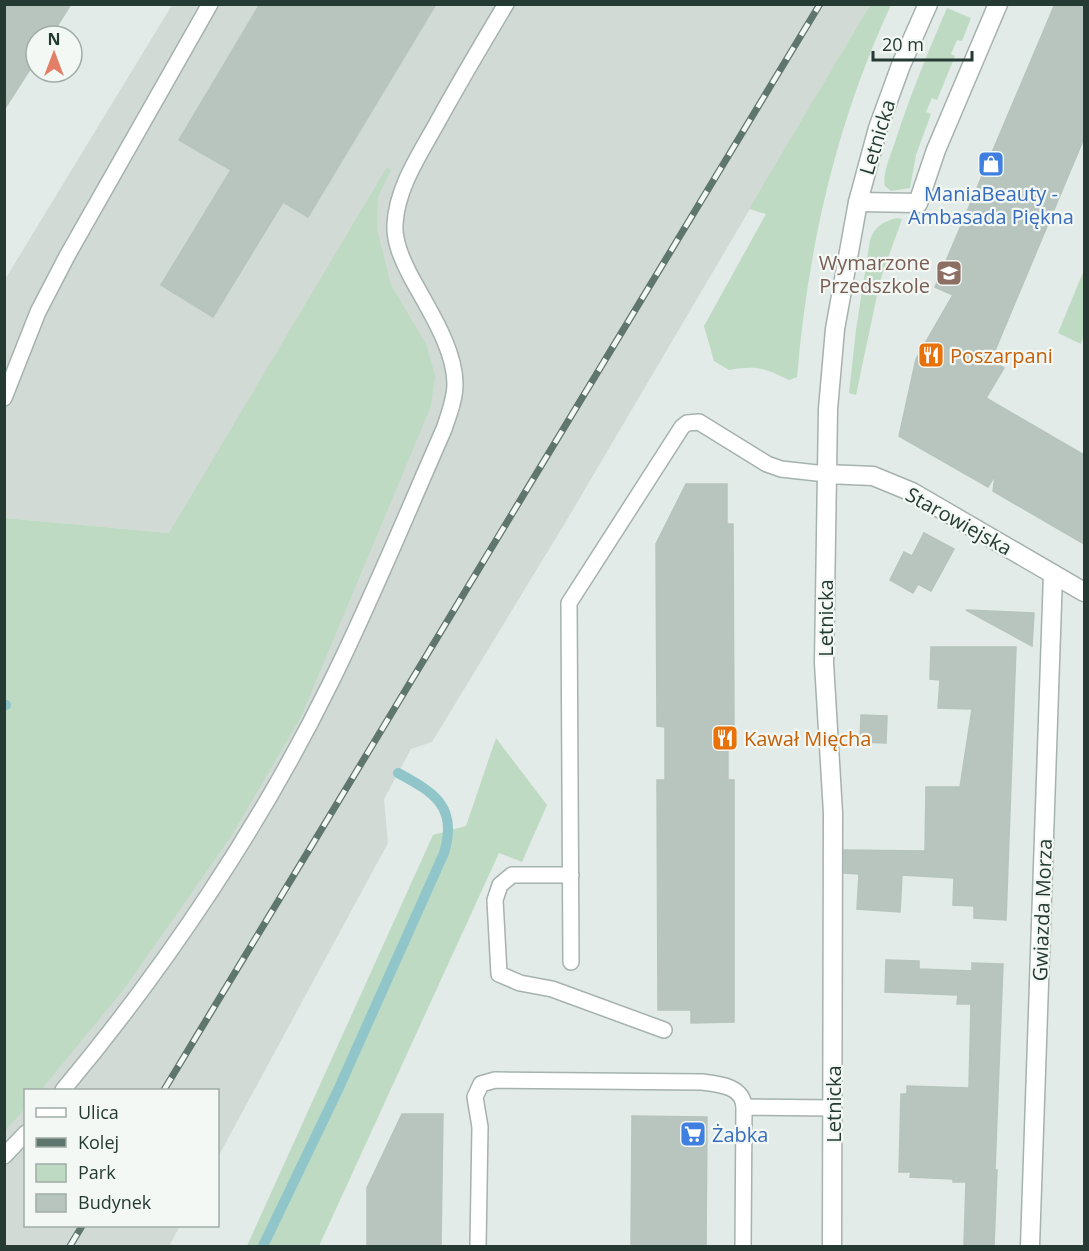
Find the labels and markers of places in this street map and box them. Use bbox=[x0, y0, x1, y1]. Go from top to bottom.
shop icon: ManiaBeauty - Ambasada Piękna bbox=[976, 149, 1006, 179]
place label: ManiaBeauty - Ambasada Piękna bbox=[908, 180, 1074, 230]
place label: Wymarzone Przedszkole bbox=[819, 249, 930, 299]
school or university icon: Wymarzone Przedszkole bbox=[934, 258, 964, 288]
restaurant icon: Poszarpani bbox=[916, 340, 946, 370]
place label: Poszarpani bbox=[950, 342, 1053, 369]
restaurant icon: Kawał Mięcha bbox=[710, 723, 740, 753]
place label: Kawał Mięcha bbox=[744, 725, 871, 752]
supermarket icon: Żabka bbox=[678, 1119, 708, 1149]
place label: Żabka bbox=[712, 1121, 768, 1148]

